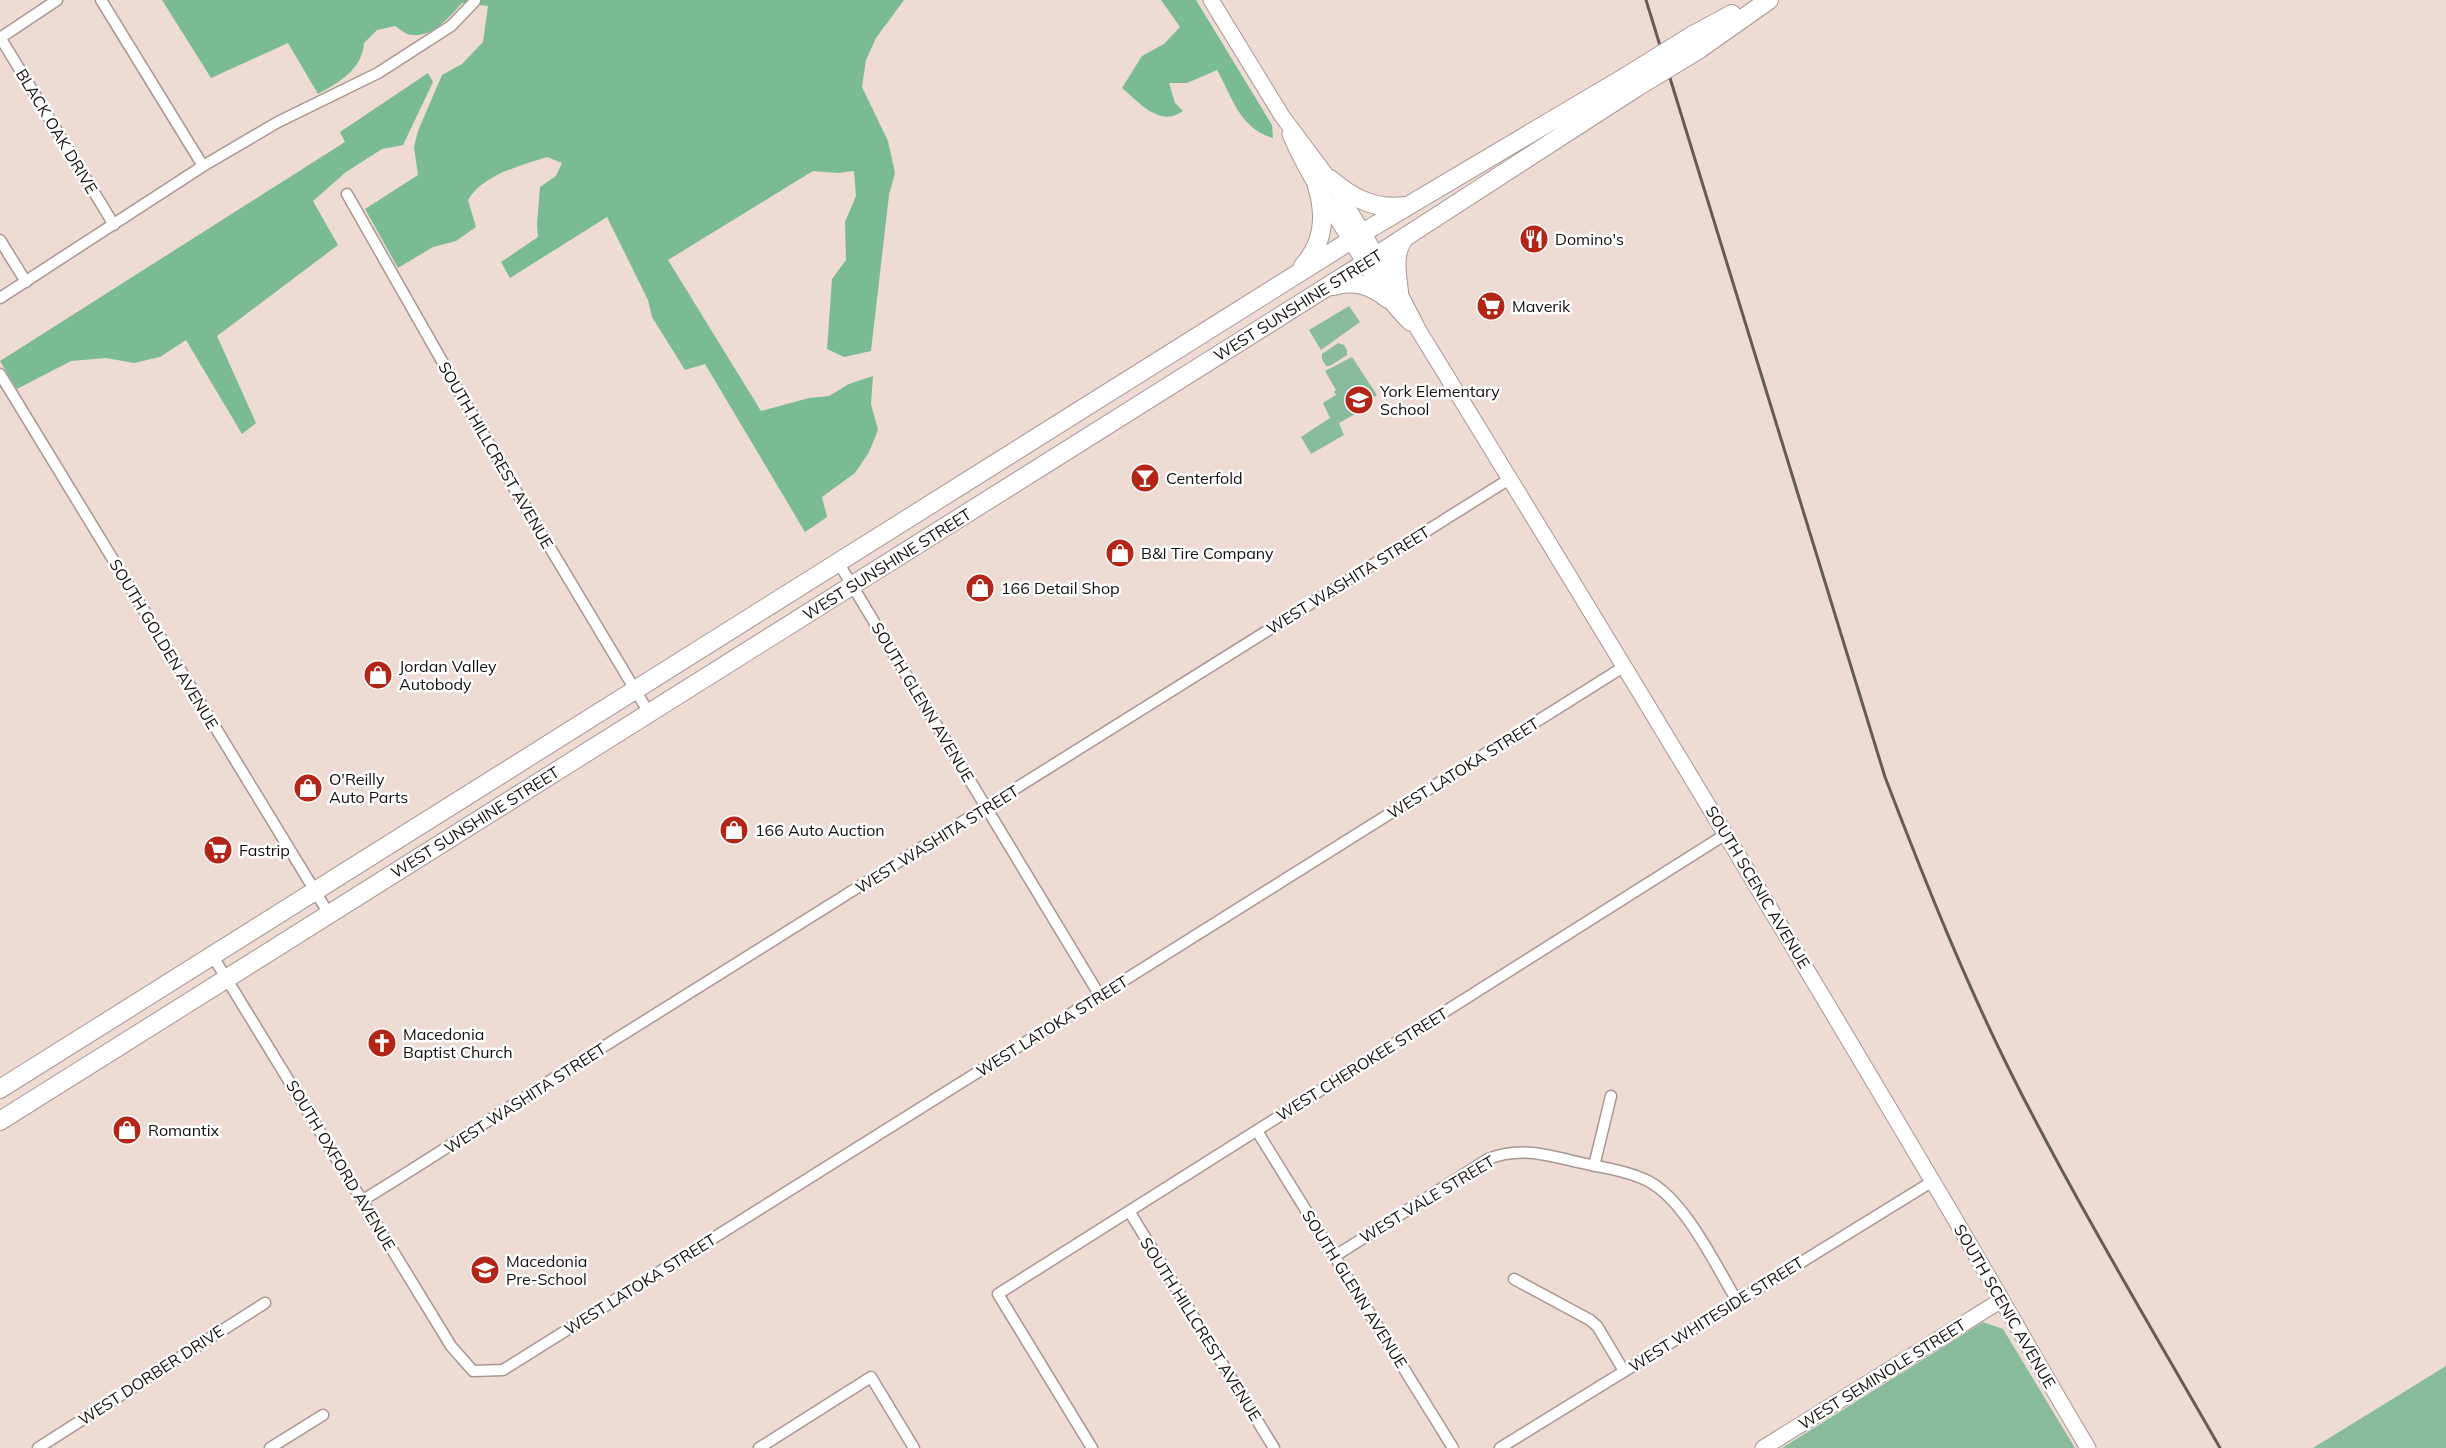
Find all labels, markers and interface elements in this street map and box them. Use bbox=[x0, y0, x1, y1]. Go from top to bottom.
street label: BLACK OAK DRIVE bbox=[12, 65, 102, 197]
restaurant icon: Domino's bbox=[1518, 223, 1550, 255]
place label: Domino's bbox=[1555, 229, 1624, 249]
street label: WEST SUNSHINE STREET bbox=[1210, 245, 1386, 365]
supermarket icon: Maverik bbox=[1475, 290, 1507, 322]
place label: Maverik bbox=[1512, 296, 1571, 316]
street label: SOUTH HILLCREST AVENUE bbox=[434, 358, 558, 552]
place label: York Elementary School bbox=[1379, 381, 1500, 419]
school or university icon: York Elementary School bbox=[1343, 384, 1375, 416]
bar icon: Centerfold bbox=[1129, 462, 1161, 494]
place label: Centerfold bbox=[1166, 468, 1243, 488]
street label: WEST SUNSHINE STREET bbox=[799, 504, 975, 624]
street label: WEST WASHITA STREET bbox=[1263, 521, 1434, 638]
shop icon: B&I Tire Company bbox=[1104, 537, 1136, 569]
place label: B&I Tire Company bbox=[1141, 543, 1274, 563]
street label: SOUTH GOLDEN AVENUE bbox=[105, 555, 223, 733]
shop icon: 166 Detail Shop bbox=[964, 572, 996, 604]
place label: 166 Detail Shop bbox=[1001, 578, 1120, 598]
street label: SOUTH GLENN AVENUE bbox=[867, 619, 979, 785]
place label: Jordan Valley Autobody bbox=[399, 656, 497, 694]
shop icon: Jordan Valley Autobody bbox=[362, 659, 394, 691]
street label: WEST LATOKA STREET bbox=[1383, 713, 1543, 823]
street label: WEST SUNSHINE STREET bbox=[387, 762, 563, 882]
place label: O'Reilly Auto Parts bbox=[329, 769, 408, 807]
shop icon: O'Reilly Auto Parts bbox=[292, 772, 324, 804]
street label: WEST WASHITA STREET bbox=[852, 780, 1023, 897]
street label: SOUTH SCENIC AVENUE bbox=[1701, 802, 1815, 972]
shop icon: 166 Auto Auction bbox=[718, 814, 750, 846]
place label: 166 Auto Auction bbox=[755, 820, 885, 840]
supermarket icon: Fastrip bbox=[202, 834, 234, 866]
place label: Fastrip bbox=[239, 840, 290, 860]
street label: WEST LATOKA STREET bbox=[972, 971, 1132, 1081]
street label: WEST CHEROKEE STREET bbox=[1273, 1003, 1452, 1125]
place label: Macedonia Baptist Church bbox=[403, 1024, 513, 1062]
church icon: Macedonia Baptist Church bbox=[366, 1027, 398, 1059]
street label: WEST WASHITA STREET bbox=[440, 1038, 610, 1158]
street label: SOUTH OXFORD AVENUE bbox=[282, 1076, 400, 1254]
shop icon: Romantix bbox=[111, 1114, 143, 1146]
place label: Romantix bbox=[148, 1120, 219, 1140]
street label: WEST VALE STREET bbox=[1356, 1151, 1498, 1247]
street label: SOUTH GLENN AVENUE bbox=[1298, 1206, 1412, 1372]
street label: SOUTH SCENIC AVENUE bbox=[1950, 1220, 2060, 1392]
street label: WEST LATOKA STREET bbox=[560, 1229, 720, 1339]
street label: SOUTH HILLCREST AVENUE bbox=[1136, 1234, 1266, 1424]
place label: Macedonia Pre-School bbox=[506, 1251, 587, 1289]
street label: WEST WHITESIDE STREET bbox=[1625, 1252, 1807, 1376]
school or university icon: Macedonia Pre-School bbox=[469, 1254, 501, 1286]
street label: WEST SEMINOLE STREET bbox=[1795, 1314, 1970, 1434]
street label: WEST DORBER DRIVE bbox=[75, 1321, 227, 1429]

